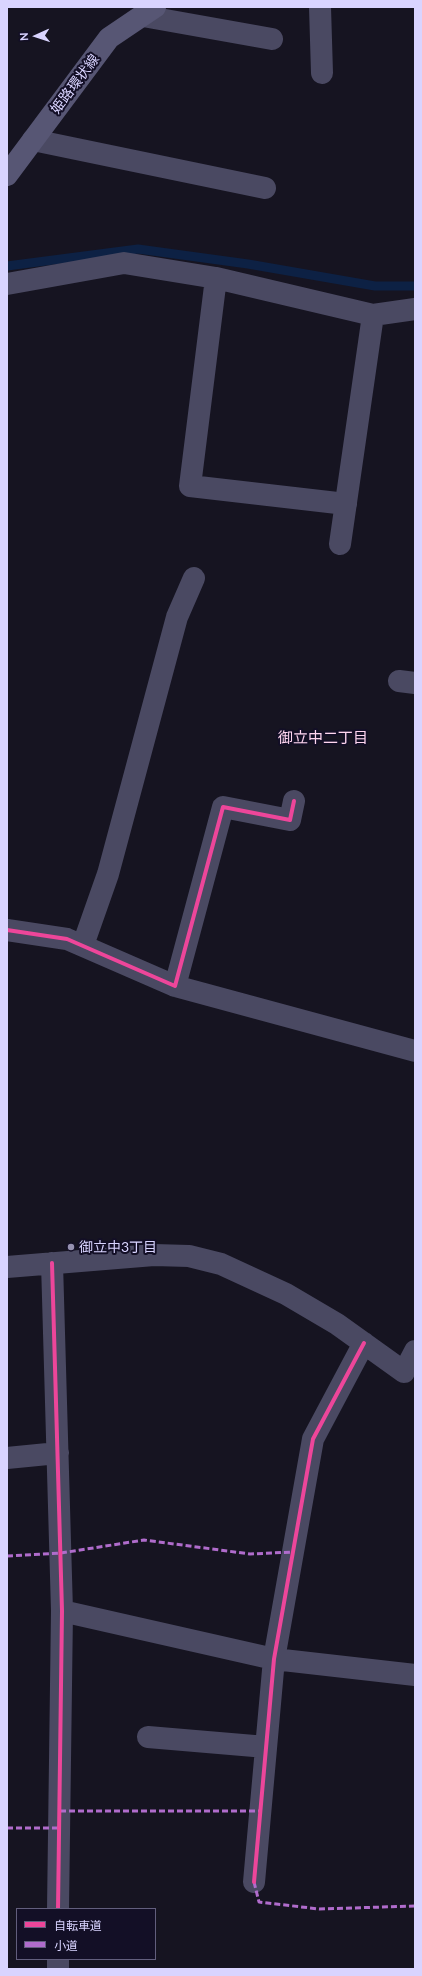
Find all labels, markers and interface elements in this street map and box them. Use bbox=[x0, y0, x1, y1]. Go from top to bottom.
north arrow bbox=[16, 16, 56, 56]
text: N bbox=[17, 32, 30, 41]
street label: 姫路環状線 bbox=[47, 51, 103, 117]
district label: 御立中二丁目 bbox=[278, 729, 368, 747]
place label: 御立中3丁目 bbox=[79, 1239, 157, 1255]
marker: 御立中3丁目 bbox=[66, 1242, 76, 1252]
legend bbox=[16, 1908, 156, 1960]
text: 自転車道 bbox=[54, 1918, 102, 1933]
text: 小道 bbox=[54, 1938, 78, 1953]

